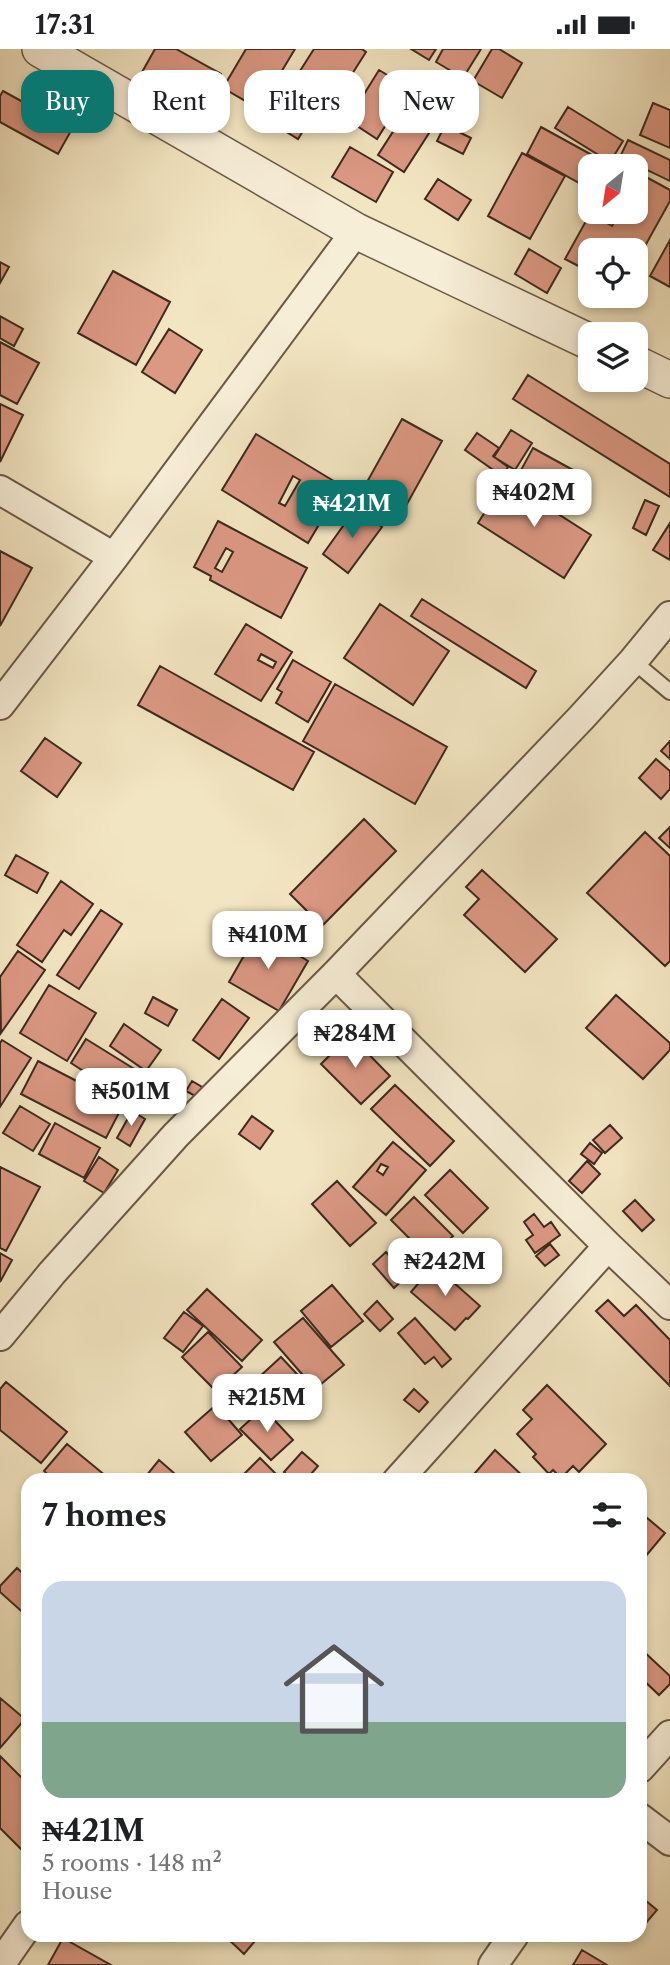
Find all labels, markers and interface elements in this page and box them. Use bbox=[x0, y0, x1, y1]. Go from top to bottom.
text: 17:31 bbox=[35, 9, 94, 41]
chip: Buy bbox=[21, 70, 114, 133]
chip: Rent bbox=[128, 70, 230, 133]
chip: Filters bbox=[244, 70, 365, 133]
chip: New bbox=[379, 70, 479, 133]
north arrow bbox=[578, 154, 648, 224]
map controls bbox=[578, 154, 648, 392]
button: locate bbox=[578, 238, 648, 308]
button: layers bbox=[578, 322, 648, 392]
pin: ₦402M bbox=[485, 469, 583, 529]
text: ₦402M bbox=[493, 478, 575, 506]
pin: ₦421M bbox=[303, 481, 401, 540]
text: ₦421M bbox=[313, 489, 391, 517]
pin: ₦410M bbox=[219, 911, 317, 971]
text: ₦410M bbox=[228, 920, 308, 948]
pin: ₦284M bbox=[306, 1011, 404, 1070]
text: ₦284M bbox=[314, 1019, 396, 1047]
pin: ₦501M bbox=[82, 1069, 180, 1128]
text: ₦501M bbox=[92, 1077, 170, 1105]
pin: ₦242M bbox=[396, 1239, 494, 1298]
text: ₦242M bbox=[404, 1247, 486, 1275]
pin: ₦215M bbox=[218, 1375, 316, 1434]
text: ₦215M bbox=[228, 1383, 306, 1411]
icon: filters bbox=[588, 1496, 626, 1534]
text: 7 homes bbox=[42, 1497, 167, 1534]
icon: home bbox=[271, 1626, 397, 1752]
text: ₦421M bbox=[42, 1812, 145, 1849]
text: 5 rooms · 148 m² bbox=[42, 1849, 222, 1877]
text: House bbox=[42, 1877, 112, 1905]

